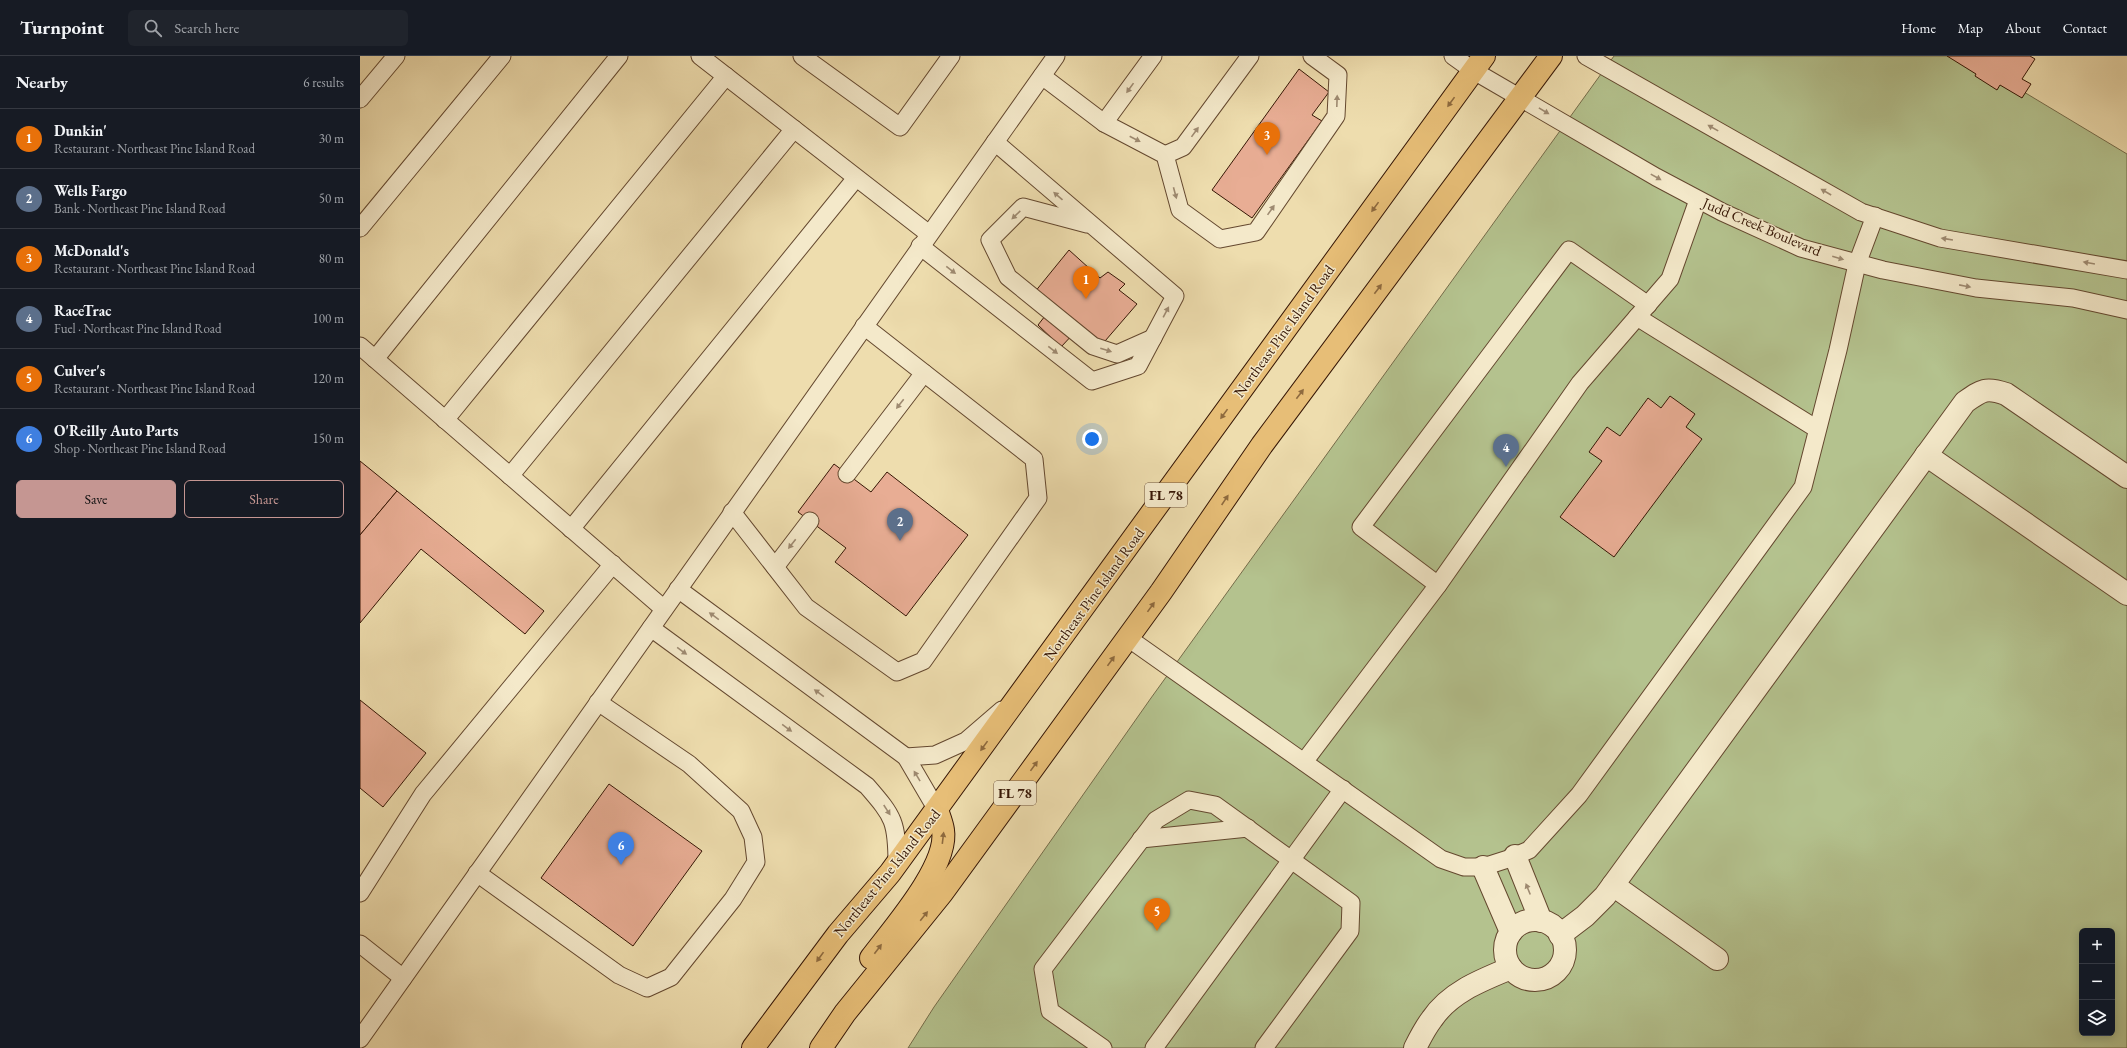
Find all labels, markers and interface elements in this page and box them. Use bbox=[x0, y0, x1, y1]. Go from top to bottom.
search box bbox=[128, 10, 408, 46]
text: Turnpoint bbox=[20, 15, 104, 40]
icon: search bbox=[142, 17, 164, 39]
text: Search here bbox=[174, 18, 239, 37]
text: Home bbox=[1901, 19, 1936, 37]
text: Map bbox=[1958, 19, 1983, 37]
text: About bbox=[2005, 19, 2041, 37]
text: Contact bbox=[2063, 19, 2107, 37]
text: Nearby bbox=[16, 71, 68, 93]
text: 6 results bbox=[303, 74, 344, 91]
one-way arrow bbox=[1126, 82, 1134, 93]
one-way arrow bbox=[1334, 94, 1340, 107]
one-way arrow bbox=[1447, 97, 1455, 107]
one-way arrow bbox=[1539, 107, 1549, 115]
text: Dunkin' bbox=[54, 121, 107, 140]
pin: 3 bbox=[1254, 122, 1280, 155]
one-way arrow bbox=[1707, 124, 1719, 131]
one-way arrow bbox=[1191, 126, 1199, 137]
text: 1 bbox=[26, 130, 32, 147]
text: 30 m bbox=[319, 130, 344, 147]
one-way arrow bbox=[1129, 136, 1141, 142]
text: Restaurant · Northeast Pine Island Road bbox=[54, 140, 255, 157]
one-way arrow bbox=[1650, 174, 1662, 181]
text: Wells Fargo bbox=[54, 181, 127, 200]
one-way arrow bbox=[1172, 187, 1178, 199]
one-way arrow bbox=[1820, 188, 1832, 195]
text: 2 bbox=[26, 190, 32, 207]
text: 50 m bbox=[319, 190, 344, 207]
one-way arrow bbox=[1053, 192, 1063, 201]
street label: Judd Creek Boulevard bbox=[1698, 192, 1825, 260]
text: Bank · Northeast Pine Island Road bbox=[54, 200, 226, 217]
one-way arrow bbox=[1371, 202, 1379, 212]
one-way arrow bbox=[1267, 205, 1275, 215]
one-way arrow bbox=[1011, 210, 1021, 220]
one-way arrow bbox=[1940, 236, 1953, 242]
text: McDonald's bbox=[54, 241, 129, 260]
text: 3 bbox=[26, 250, 32, 267]
text: 80 m bbox=[319, 250, 344, 267]
one-way arrow bbox=[1833, 255, 1845, 261]
one-way arrow bbox=[2083, 259, 2095, 265]
text: Restaurant · Northeast Pine Island Road bbox=[54, 260, 255, 277]
street label: Northeast Pine Island Road bbox=[1229, 260, 1338, 401]
one-way arrow bbox=[945, 266, 956, 274]
pin: 1 bbox=[1073, 266, 1099, 299]
one-way arrow bbox=[1959, 283, 1971, 289]
one-way arrow bbox=[1373, 284, 1382, 295]
text: RaceTrac bbox=[54, 301, 112, 320]
one-way arrow bbox=[1163, 306, 1169, 318]
text: 4 bbox=[26, 310, 32, 327]
text: 100 m bbox=[313, 310, 344, 327]
text: Fuel · Northeast Pine Island Road bbox=[54, 320, 222, 337]
one-way arrow bbox=[1048, 346, 1059, 355]
one-way arrow bbox=[1100, 347, 1112, 353]
text: Culver's bbox=[54, 361, 105, 380]
text: 5 bbox=[26, 370, 32, 387]
text: 120 m bbox=[313, 370, 344, 387]
text: Restaurant · Northeast Pine Island Road bbox=[54, 380, 255, 397]
one-way arrow bbox=[1296, 388, 1304, 399]
one-way arrow bbox=[896, 399, 905, 410]
one-way arrow bbox=[1220, 409, 1228, 419]
text: O'Reilly Auto Parts bbox=[54, 421, 178, 440]
your location bbox=[1082, 429, 1102, 449]
text: 6 bbox=[26, 430, 32, 447]
text: 150 m bbox=[313, 430, 344, 447]
pin: 4 bbox=[1493, 434, 1519, 467]
text: Shop · Northeast Pine Island Road bbox=[54, 440, 226, 457]
button: Save bbox=[16, 480, 176, 518]
button: Share bbox=[184, 480, 344, 518]
road number: FL 78 bbox=[1145, 483, 1187, 507]
one-way arrow bbox=[1221, 494, 1228, 505]
pin: 2 bbox=[887, 508, 913, 541]
street label: Northeast Pine Island Road bbox=[1039, 523, 1148, 664]
one-way arrow bbox=[788, 538, 797, 549]
one-way arrow bbox=[1147, 601, 1155, 612]
one-way arrow bbox=[709, 612, 720, 620]
one-way arrow bbox=[677, 647, 687, 655]
one-way arrow bbox=[1107, 656, 1115, 667]
one-way arrow bbox=[814, 689, 824, 697]
one-way arrow bbox=[782, 724, 793, 732]
one-way arrow bbox=[979, 741, 988, 752]
one-way arrow bbox=[1030, 761, 1038, 771]
one-way arrow bbox=[914, 770, 921, 782]
road number: FL 78 bbox=[994, 781, 1036, 805]
street label: Northeast Pine Island Road bbox=[829, 804, 944, 941]
one-way arrow bbox=[883, 804, 890, 816]
pin: 6 bbox=[608, 832, 634, 865]
one-way arrow bbox=[940, 832, 946, 844]
one-way arrow bbox=[1525, 882, 1531, 894]
pin: 5 bbox=[1144, 898, 1170, 931]
one-way arrow bbox=[919, 910, 928, 921]
map controls bbox=[2079, 928, 2115, 1036]
button: + bbox=[2079, 928, 2115, 964]
one-way arrow bbox=[874, 943, 882, 954]
one-way arrow bbox=[816, 952, 824, 963]
button: − bbox=[2079, 964, 2115, 1000]
button: layers bbox=[2079, 1000, 2115, 1036]

